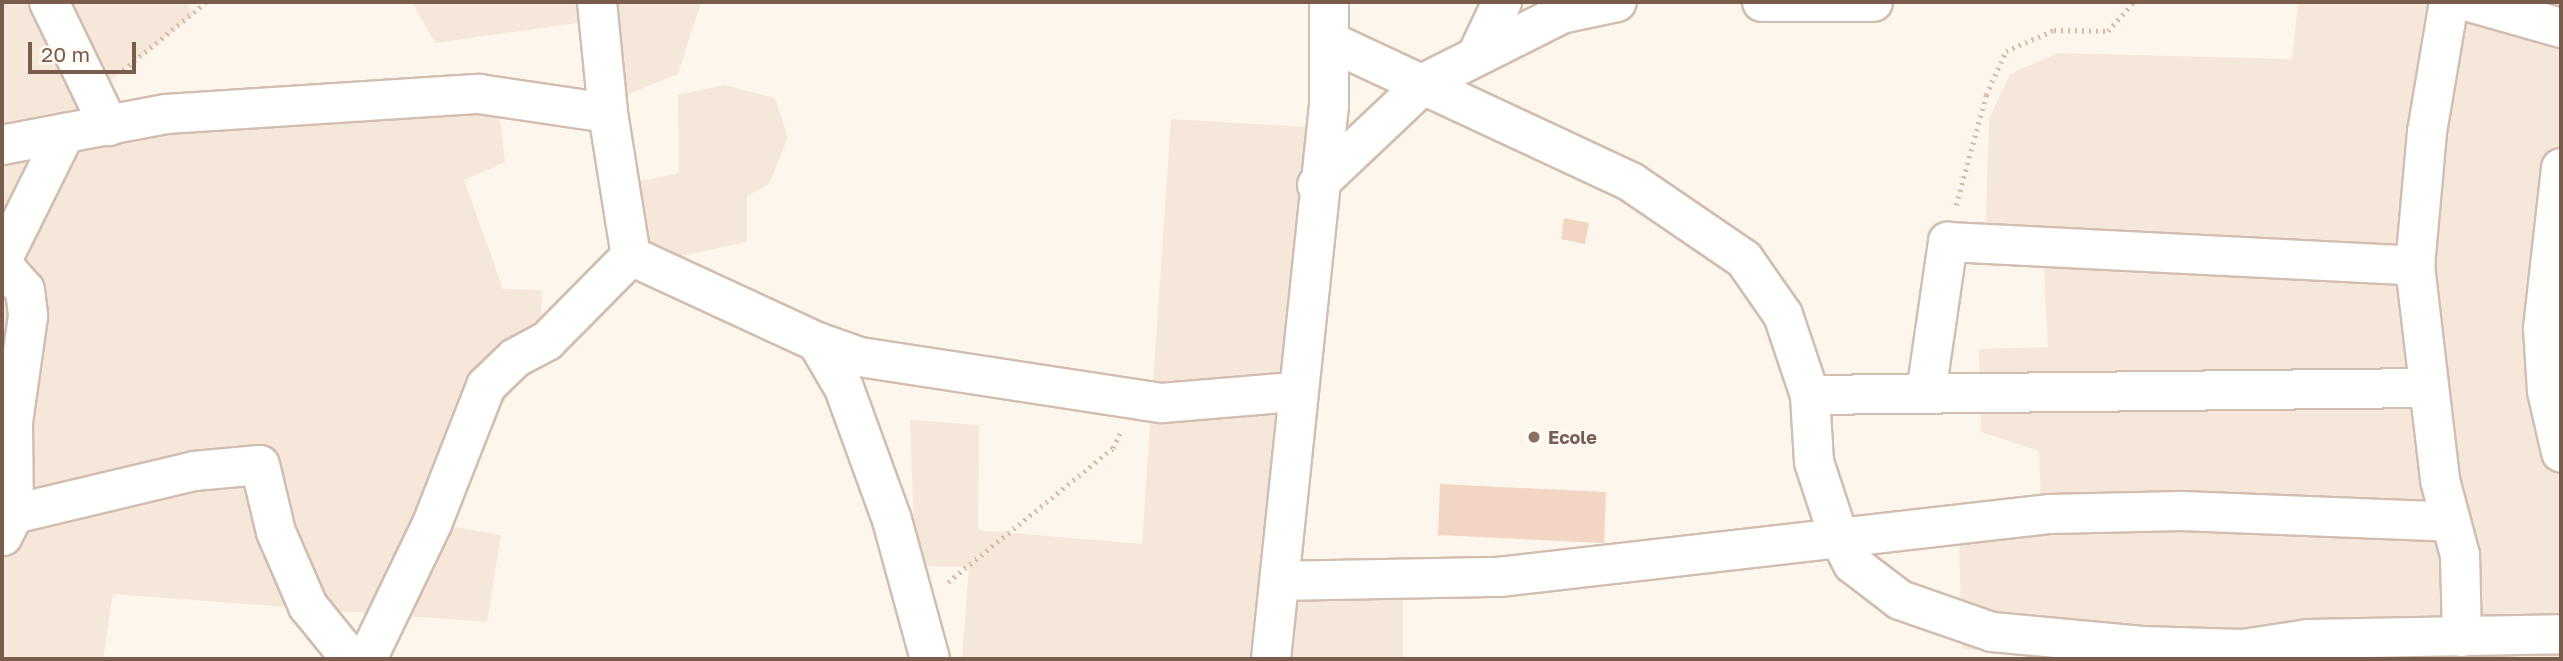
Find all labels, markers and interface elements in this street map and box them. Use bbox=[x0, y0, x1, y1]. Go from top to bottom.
scale bar bbox=[32, 28, 140, 72]
text: 20 m bbox=[41, 41, 90, 67]
place label: Ecole bbox=[1548, 426, 1597, 448]
marker: Ecole bbox=[1526, 429, 1542, 445]

